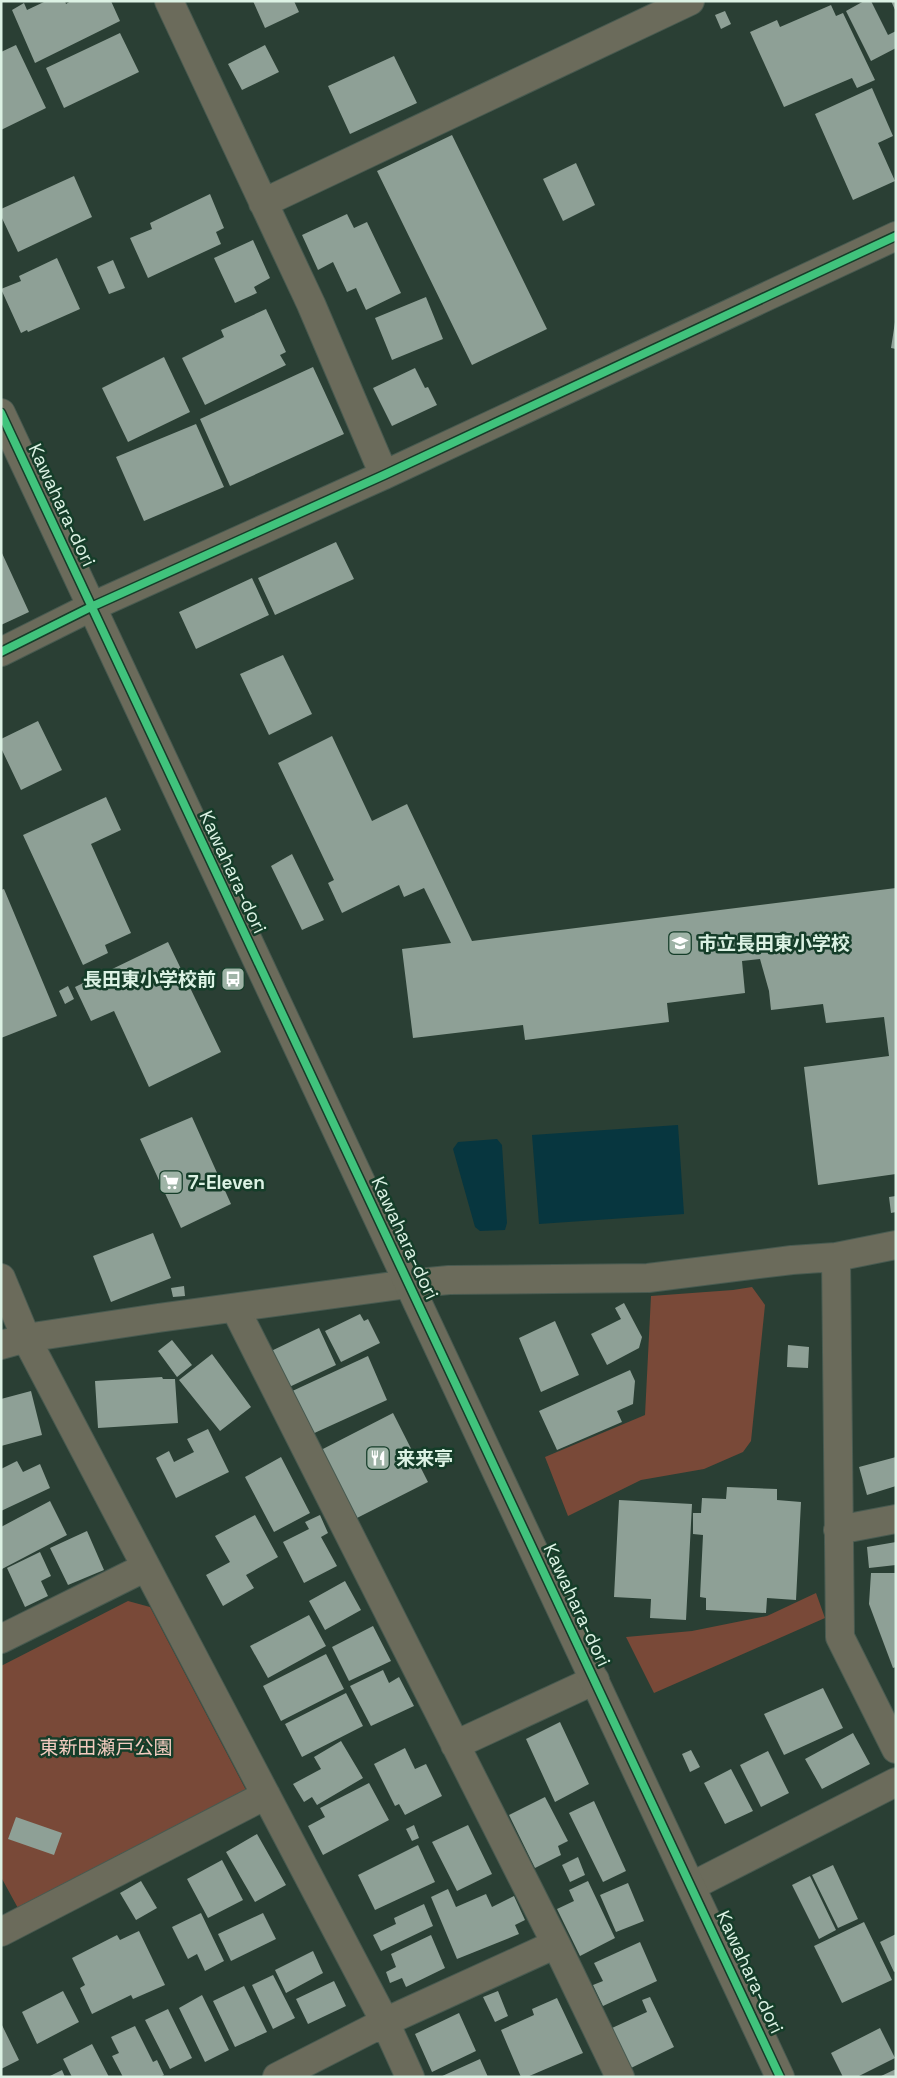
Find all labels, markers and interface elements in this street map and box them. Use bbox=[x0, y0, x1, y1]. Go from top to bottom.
street label: Kawahara-dori bbox=[23, 439, 101, 571]
street label: Kawahara-dori bbox=[194, 806, 272, 938]
school or university icon: 市立長田東小学校 bbox=[667, 930, 693, 956]
place label: 市立長田東小学校 bbox=[698, 931, 850, 956]
bus stop icon: 長田東小学校前 bbox=[220, 966, 246, 992]
place label: 長田東小学校前 bbox=[83, 967, 216, 992]
supermarket icon: 7-Eleven bbox=[158, 1169, 184, 1195]
place label: 7-Eleven bbox=[188, 1170, 265, 1195]
street label: Kawahara-dori bbox=[366, 1172, 444, 1304]
restaurant icon: 来来亭 bbox=[365, 1445, 391, 1471]
place label: 来来亭 bbox=[396, 1446, 453, 1471]
street label: Kawahara-dori bbox=[538, 1539, 616, 1671]
park label: 東新田瀬戸公園 bbox=[39, 1735, 173, 1760]
street label: Kawahara-dori bbox=[711, 1906, 789, 2038]

